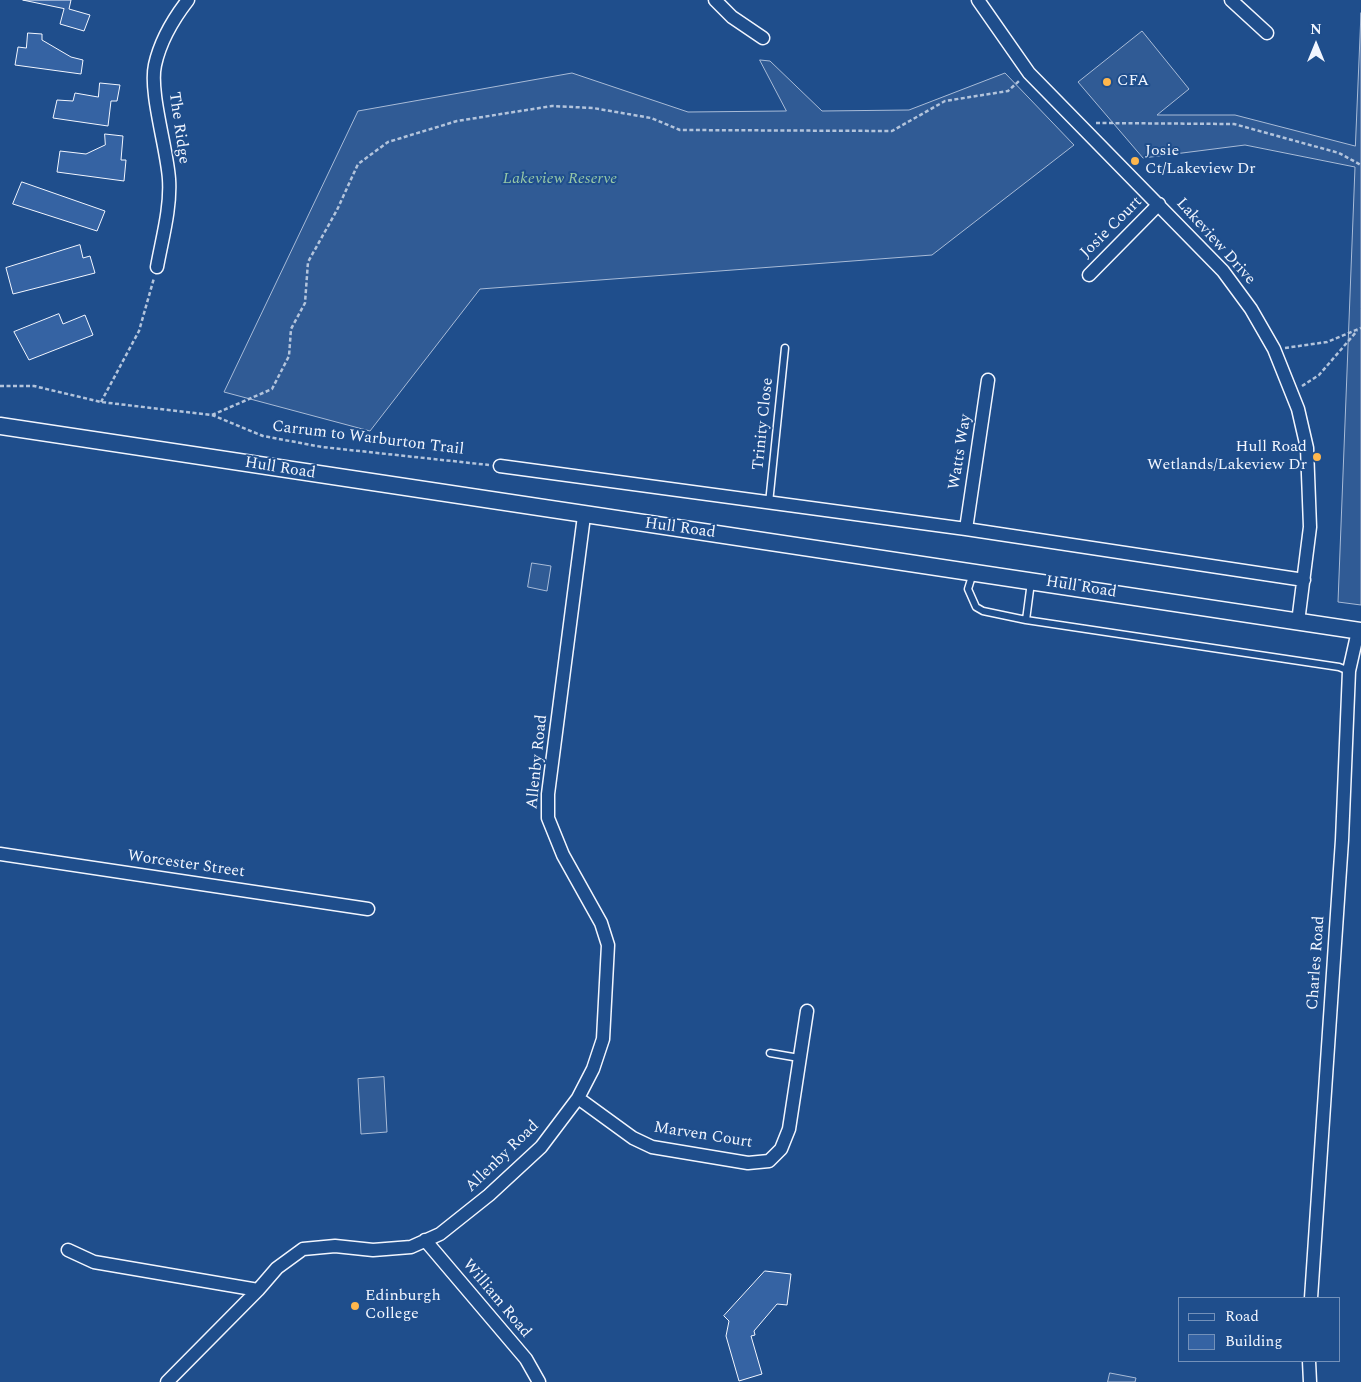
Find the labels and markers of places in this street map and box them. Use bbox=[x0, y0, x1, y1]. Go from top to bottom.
place label: CFA bbox=[1117, 72, 1149, 92]
marker: CFA bbox=[1101, 76, 1113, 88]
place label: Josie Ct/Lakeview Dr bbox=[1145, 142, 1256, 180]
marker: Josie Ct/Lakeview Dr bbox=[1129, 155, 1141, 167]
place label: Hull Road Wetlands/Lakeview Dr bbox=[1147, 438, 1307, 476]
marker: Hull Road Wetlands/Lakeview Dr bbox=[1311, 451, 1323, 463]
place label: Edinburgh College bbox=[365, 1287, 441, 1325]
marker: Edinburgh College bbox=[349, 1300, 361, 1312]

